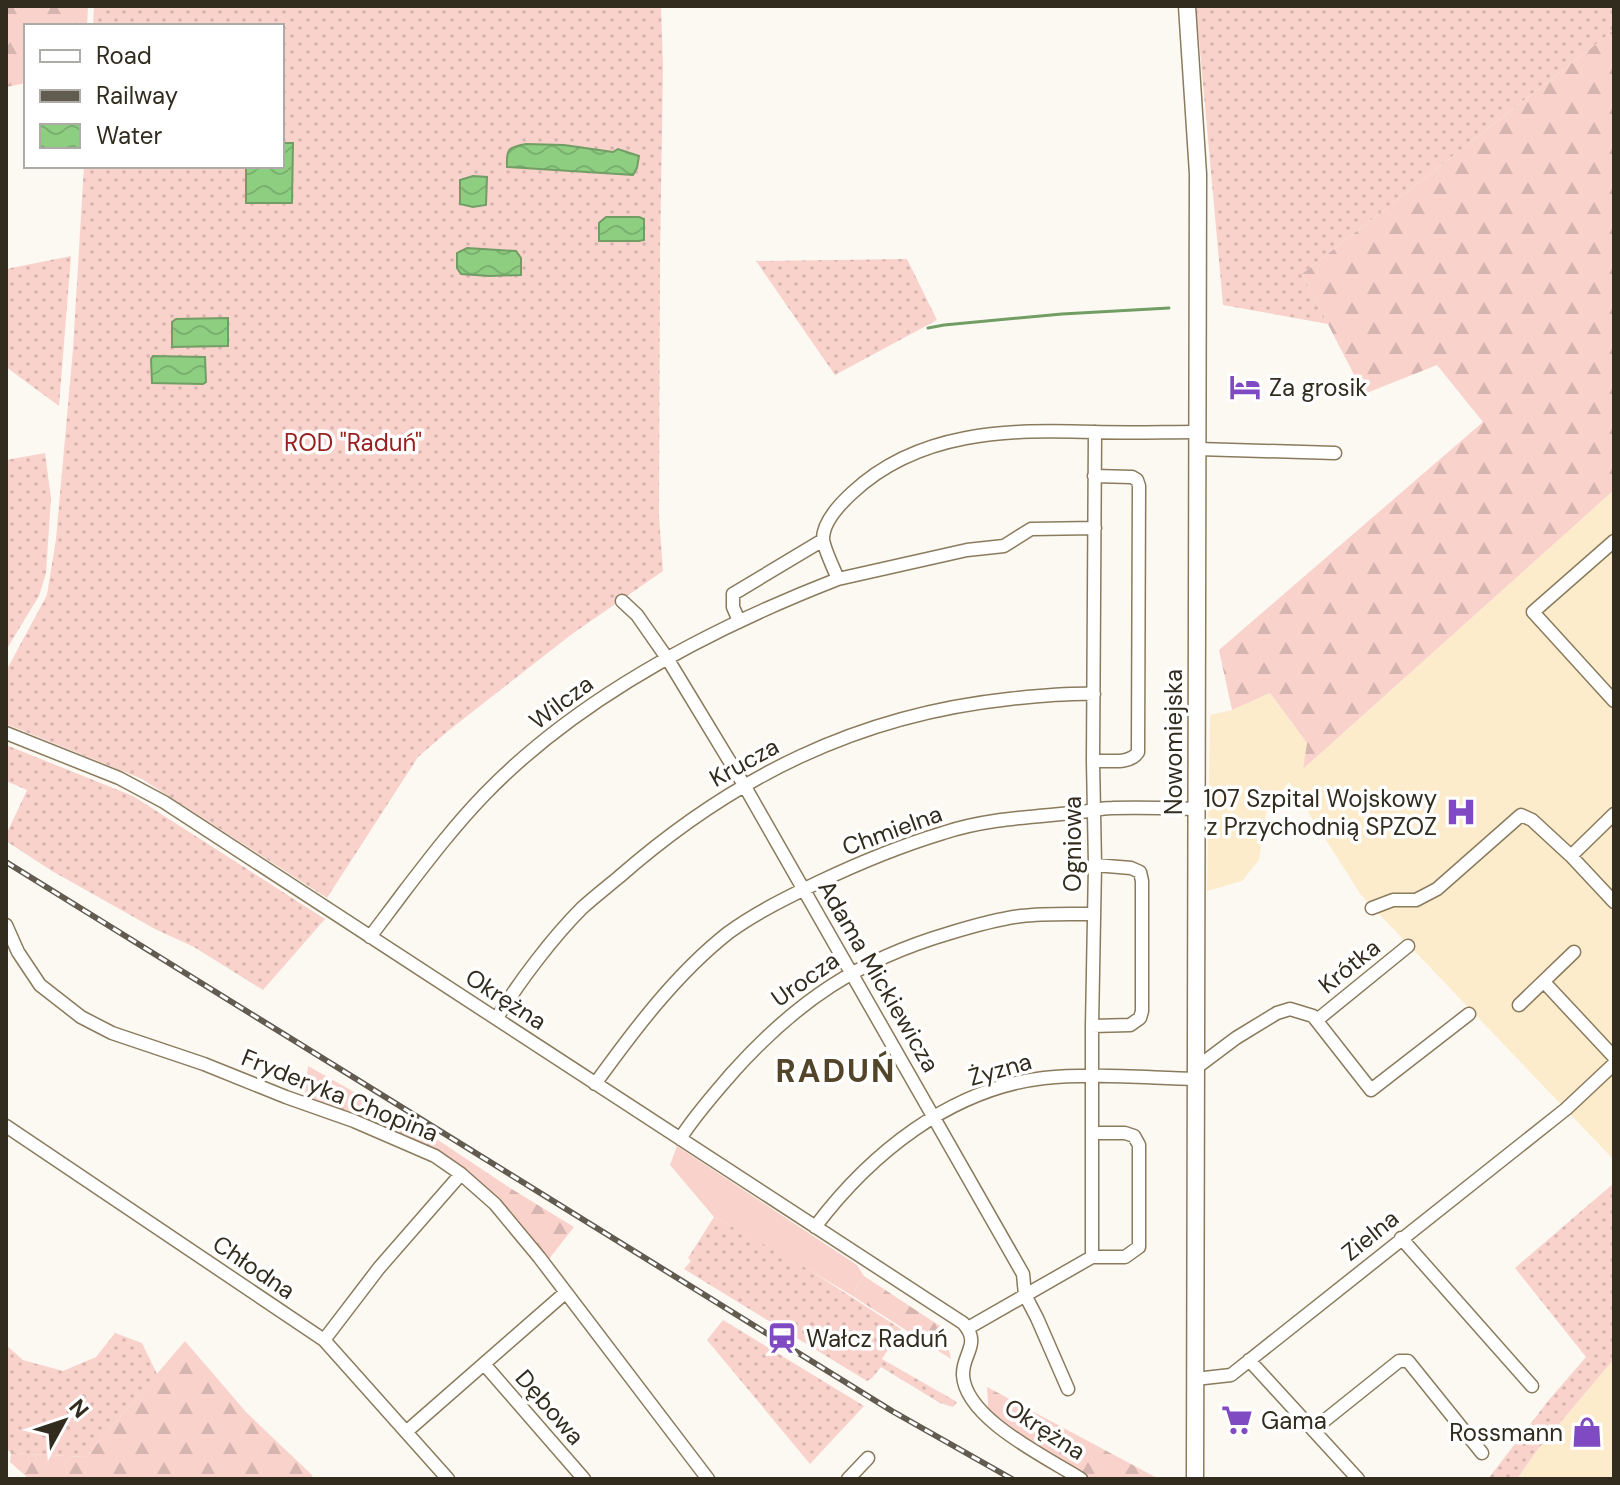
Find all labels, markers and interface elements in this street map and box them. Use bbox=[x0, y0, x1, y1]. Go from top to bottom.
legend bbox=[24, 24, 284, 168]
text: Road bbox=[96, 40, 152, 71]
text: Railway bbox=[96, 80, 178, 111]
text: Water bbox=[96, 120, 162, 151]
hotel icon: Za grosik bbox=[1228, 370, 1262, 404]
place label: Za grosik bbox=[1269, 372, 1367, 403]
park label: ROD "Raduń" bbox=[284, 427, 422, 458]
street label: Wilcza bbox=[523, 668, 599, 736]
street label: Nowomiejska bbox=[1158, 669, 1189, 815]
street label: Krucza bbox=[704, 730, 784, 794]
place label: 107 Szpital Wojskowy z Przychodnią SPZOZ bbox=[1204, 783, 1437, 842]
hospital icon: 107 Szpital Wojskowy z Przychodnią SPZOZ bbox=[1444, 795, 1478, 829]
street label: Ogniowa bbox=[1057, 796, 1088, 892]
street label: Chmielna bbox=[838, 798, 946, 862]
street label: Adama Mickiewicza bbox=[811, 874, 947, 1078]
street label: Krótka bbox=[1312, 932, 1386, 1000]
street label: Urocza bbox=[765, 944, 845, 1014]
street label: Okrężna bbox=[460, 961, 552, 1037]
street label: Fryderyka Chopina bbox=[237, 1041, 443, 1149]
street label: Żyzna bbox=[965, 1045, 1035, 1093]
district label: RADUŃ bbox=[776, 1050, 896, 1092]
street label: Zielna bbox=[1335, 1203, 1405, 1267]
street label: Chłodna bbox=[207, 1228, 301, 1306]
station icon: Wałcz Raduń bbox=[765, 1321, 799, 1355]
place label: Wałcz Raduń bbox=[806, 1323, 948, 1354]
street label: Dębowa bbox=[509, 1363, 591, 1451]
north arrow bbox=[24, 1381, 104, 1461]
street label: Okrężna bbox=[999, 1391, 1091, 1467]
text: N bbox=[63, 1393, 95, 1424]
supermarket icon: Gama bbox=[1220, 1403, 1254, 1437]
place label: Gama bbox=[1261, 1405, 1327, 1436]
shop icon: Rossmann bbox=[1570, 1415, 1604, 1449]
place label: Rossmann bbox=[1449, 1417, 1563, 1448]

